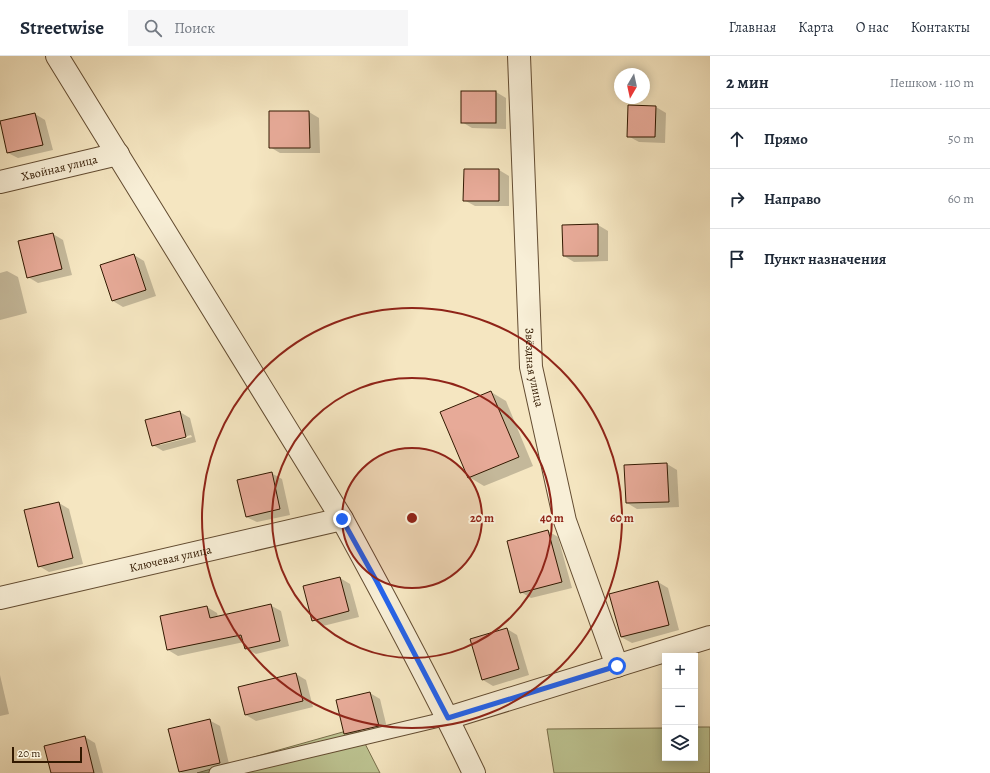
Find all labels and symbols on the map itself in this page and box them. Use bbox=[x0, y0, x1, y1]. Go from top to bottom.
north arrow bbox=[614, 68, 650, 104]
street label: Хвойная улица bbox=[20, 151, 100, 185]
street label: Звёздная улица bbox=[521, 328, 548, 409]
route end bbox=[333, 510, 351, 528]
text: 20 m bbox=[470, 510, 494, 526]
text: 40 m bbox=[540, 510, 564, 526]
text: 60 m bbox=[610, 510, 634, 526]
centre of rings bbox=[405, 511, 419, 525]
street label: Ключевая улица bbox=[128, 541, 214, 576]
route start bbox=[608, 657, 626, 675]
scale bar bbox=[12, 745, 82, 764]

